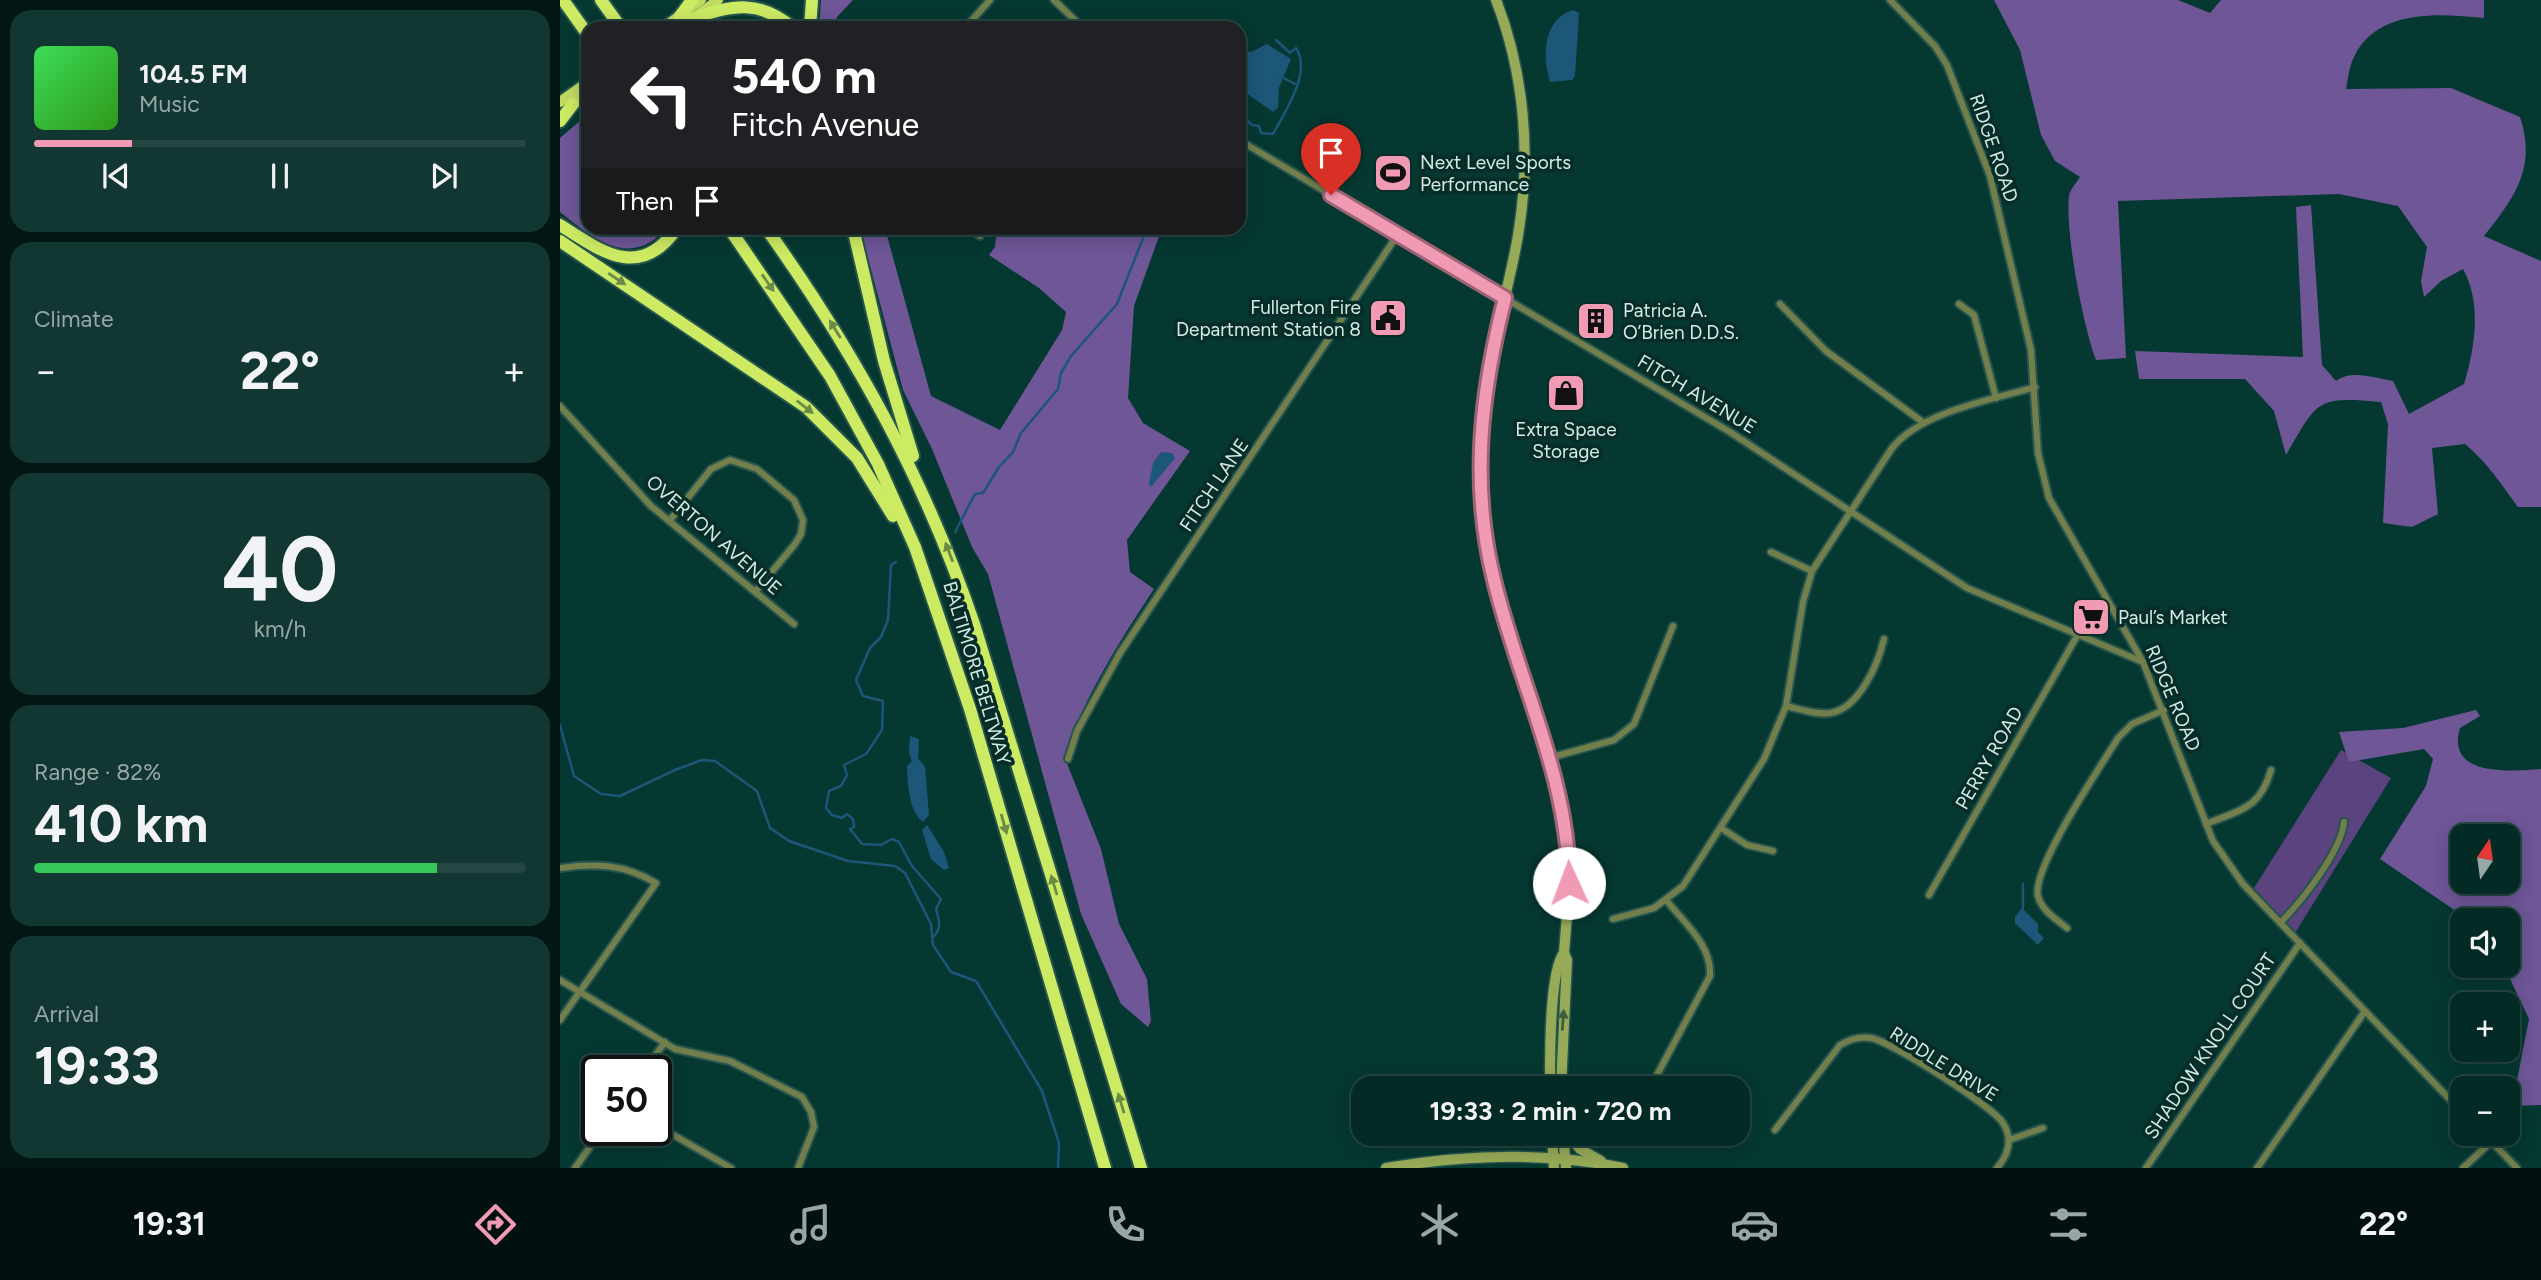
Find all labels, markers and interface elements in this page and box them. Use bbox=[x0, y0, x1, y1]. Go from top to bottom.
text: 540 m bbox=[731, 46, 877, 105]
icon: left bbox=[616, 49, 707, 140]
text: 104.5 FM bbox=[139, 58, 248, 90]
text: Music bbox=[139, 90, 200, 118]
street label: RIDGE ROAD bbox=[1965, 91, 2023, 205]
text: Fitch Avenue bbox=[731, 106, 919, 144]
pin bbox=[1301, 123, 1361, 195]
icon: arrive bbox=[1312, 134, 1350, 172]
place label: Next Level Sports Performance bbox=[1420, 151, 1571, 196]
sports icon: Next Level Sports Performance bbox=[1372, 152, 1414, 194]
icon: previous bbox=[97, 157, 135, 195]
icon: pause bbox=[261, 157, 299, 195]
icon: next bbox=[425, 157, 463, 195]
icon: arrive bbox=[688, 182, 726, 220]
text: Then bbox=[616, 185, 674, 217]
one-way arrow bbox=[607, 272, 627, 285]
one-way arrow bbox=[761, 274, 775, 292]
place label: Fullerton Fire Department Station 8 bbox=[1176, 296, 1361, 341]
public building icon: Fullerton Fire Department Station 8 bbox=[1367, 297, 1409, 339]
place label: Patricia A. O’Brien D.D.S. bbox=[1623, 299, 1739, 344]
building icon: Patricia A. O’Brien D.D.S. bbox=[1575, 300, 1617, 342]
text: Climate bbox=[34, 305, 113, 333]
one-way arrow bbox=[829, 319, 842, 338]
text: 22° bbox=[240, 340, 320, 402]
text: − bbox=[34, 348, 58, 394]
text: + bbox=[502, 348, 526, 394]
street label: FITCH AVENUE bbox=[1633, 350, 1761, 438]
shop icon: Extra Space Storage bbox=[1545, 372, 1587, 414]
one-way arrow bbox=[795, 399, 813, 414]
place label: Extra Space Storage bbox=[1515, 418, 1617, 463]
street label: FITCH LANE bbox=[1174, 434, 1254, 536]
street label: OVERTON AVENUE bbox=[642, 470, 786, 600]
text: 40 bbox=[222, 515, 338, 624]
one-way arrow bbox=[943, 541, 954, 562]
street label: BALTIMORE BELTWAY bbox=[938, 578, 1016, 768]
supermarket icon: Paul’s Market bbox=[2070, 596, 2112, 638]
place label: Paul’s Market bbox=[2118, 606, 2228, 629]
text: km/h bbox=[254, 615, 306, 643]
street label: RIDGE ROAD bbox=[2140, 641, 2206, 755]
street label: PERRY ROAD bbox=[1950, 703, 2028, 813]
text: Range · 82% bbox=[34, 758, 161, 786]
text: 410 km bbox=[34, 793, 208, 855]
one-way arrow bbox=[999, 814, 1009, 835]
north arrow bbox=[2450, 824, 2520, 894]
map controls bbox=[2450, 824, 2520, 1146]
position arrow bbox=[1532, 846, 1606, 920]
one-way arrow bbox=[1048, 875, 1058, 896]
button: sound bbox=[2450, 908, 2520, 978]
street label: SHADOW KNOLL COURT bbox=[2139, 948, 2281, 1143]
button: + bbox=[2450, 992, 2520, 1062]
text: Arrival bbox=[34, 1000, 99, 1028]
one-way arrow bbox=[1558, 1009, 1569, 1031]
street label: RIDDLE DRIVE bbox=[1886, 1022, 2002, 1106]
text: 19:33 bbox=[34, 1035, 160, 1097]
speed limit sign: 50 bbox=[581, 1055, 672, 1146]
button: − bbox=[2450, 1076, 2520, 1146]
one-way arrow bbox=[1115, 1092, 1125, 1113]
text: 19:33 · 2 min · 720 m bbox=[1430, 1095, 1671, 1127]
icon: directions bbox=[471, 1200, 520, 1249]
icon: music bbox=[786, 1200, 835, 1249]
icon: phone bbox=[1101, 1200, 1150, 1249]
icon: climate bbox=[1415, 1200, 1464, 1249]
icon: car bbox=[1730, 1200, 1779, 1249]
icon: filters bbox=[2044, 1200, 2093, 1249]
text: 19:31 bbox=[133, 1205, 206, 1243]
text: 22° bbox=[2359, 1205, 2408, 1243]

